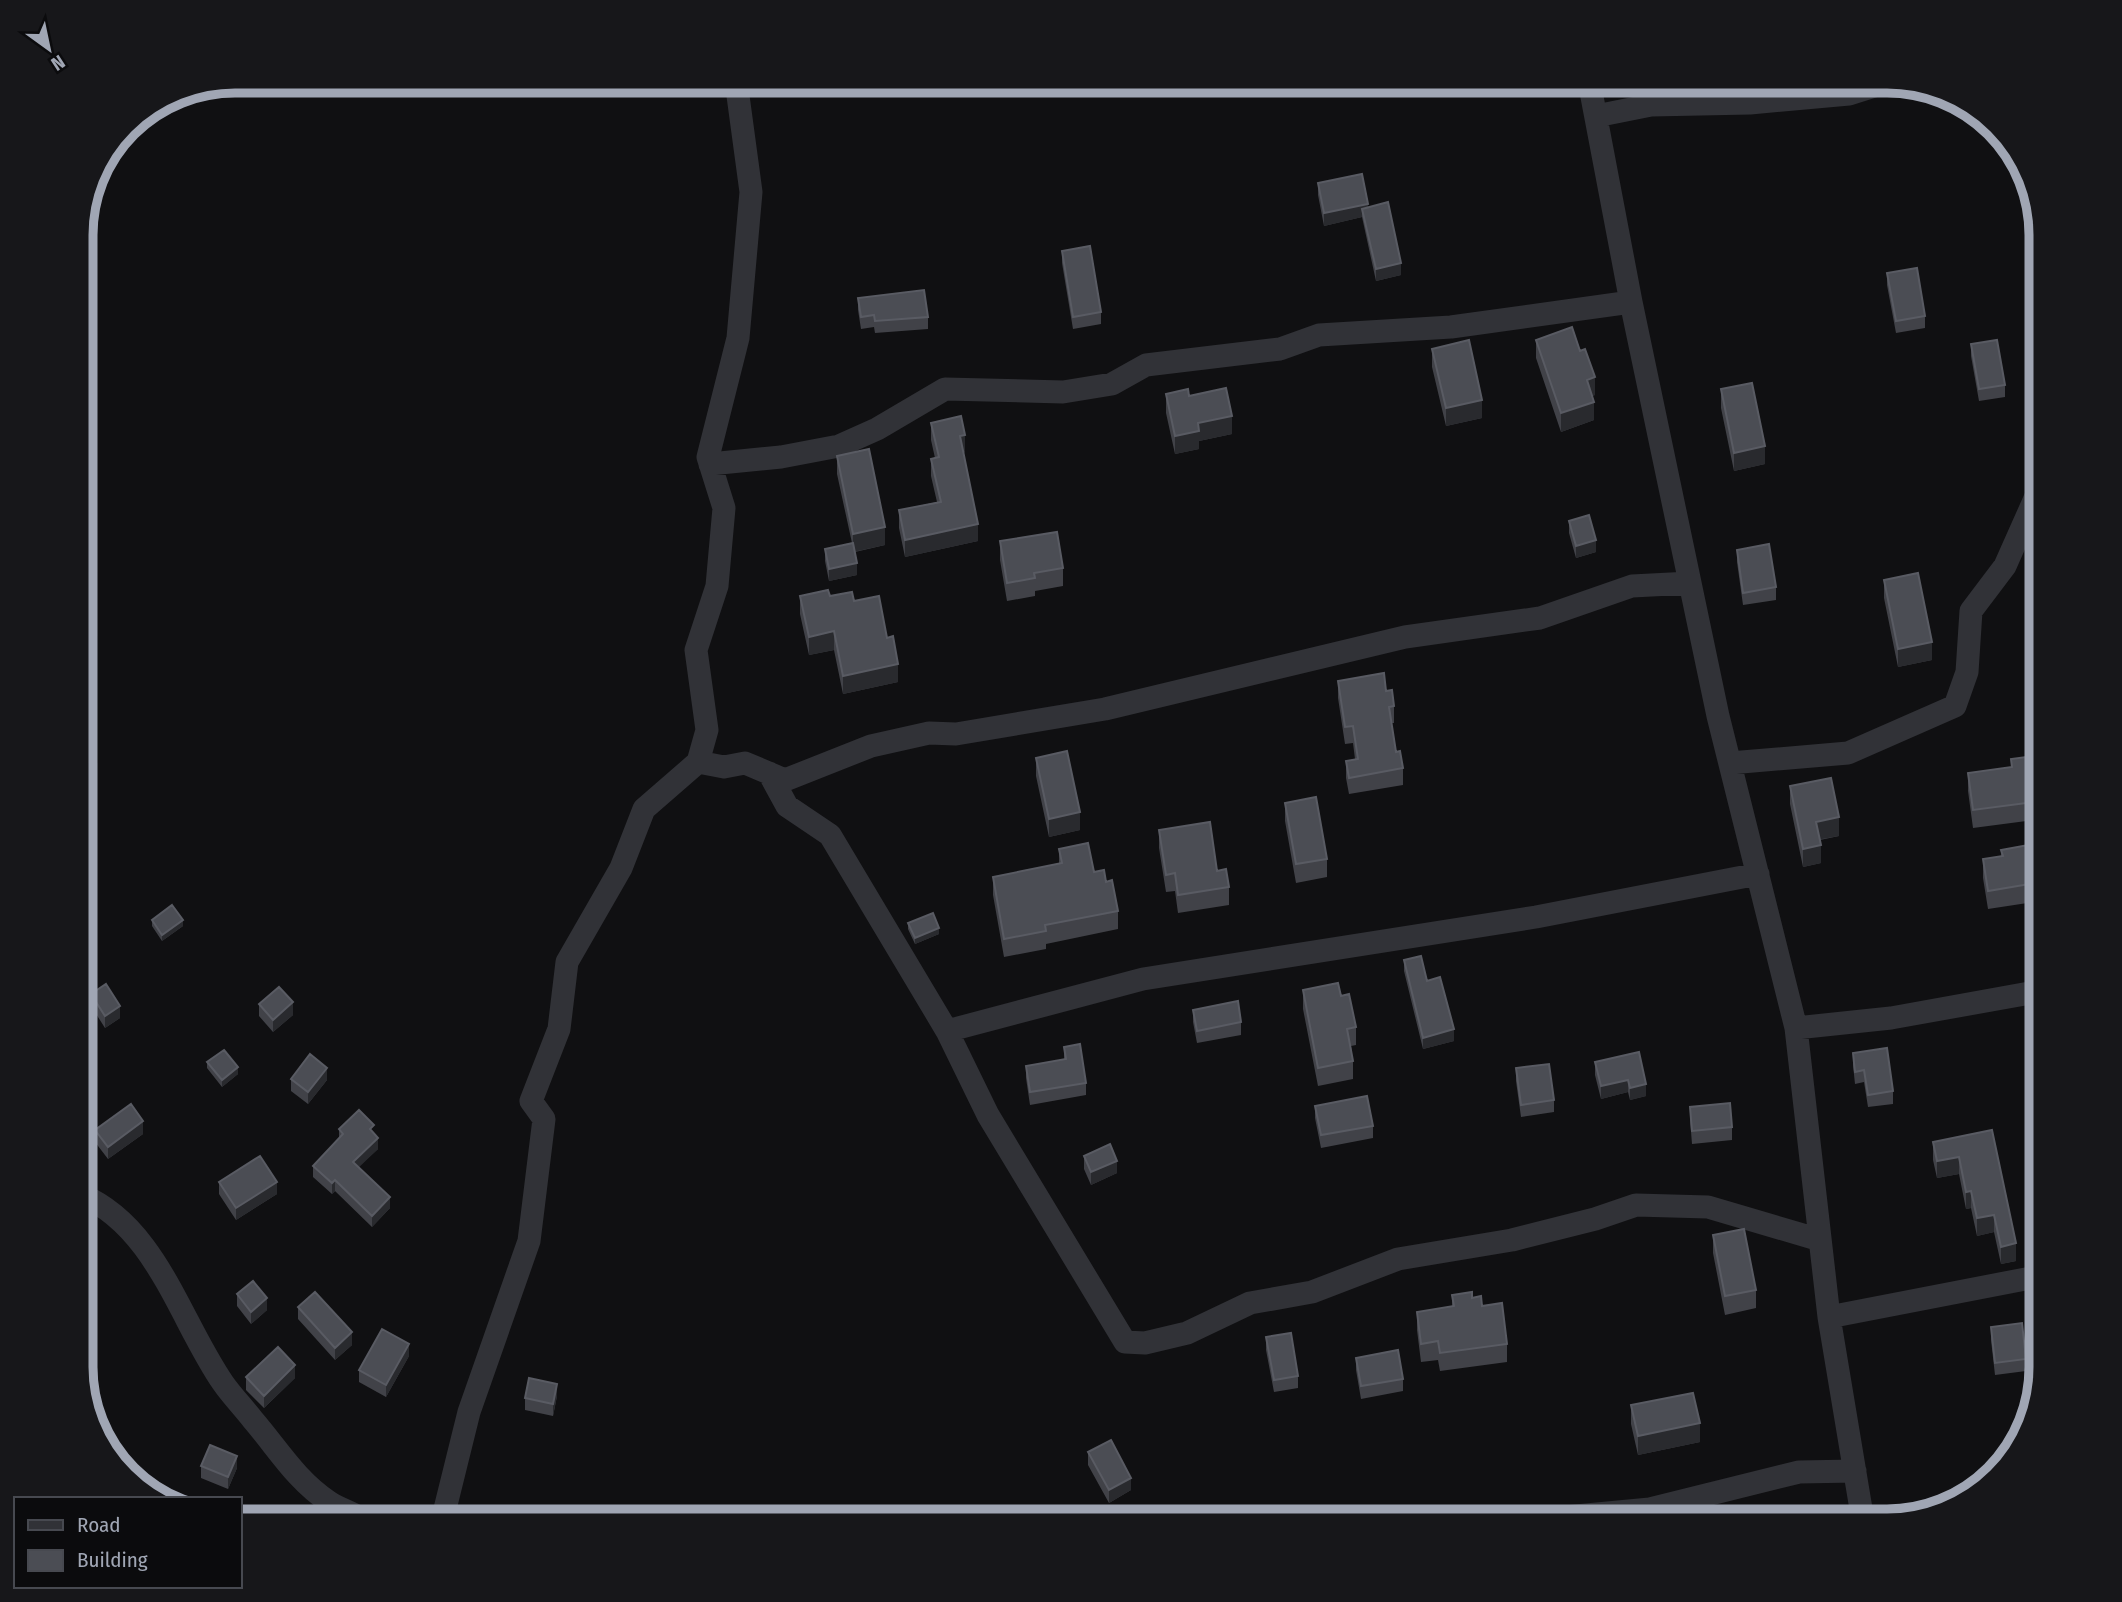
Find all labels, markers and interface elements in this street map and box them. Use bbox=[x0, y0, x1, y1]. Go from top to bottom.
north arrow bbox=[14, 14, 84, 84]
text: N bbox=[47, 50, 69, 76]
legend bbox=[14, 1497, 242, 1588]
text: Road bbox=[77, 1512, 121, 1538]
text: Building bbox=[77, 1547, 148, 1573]

